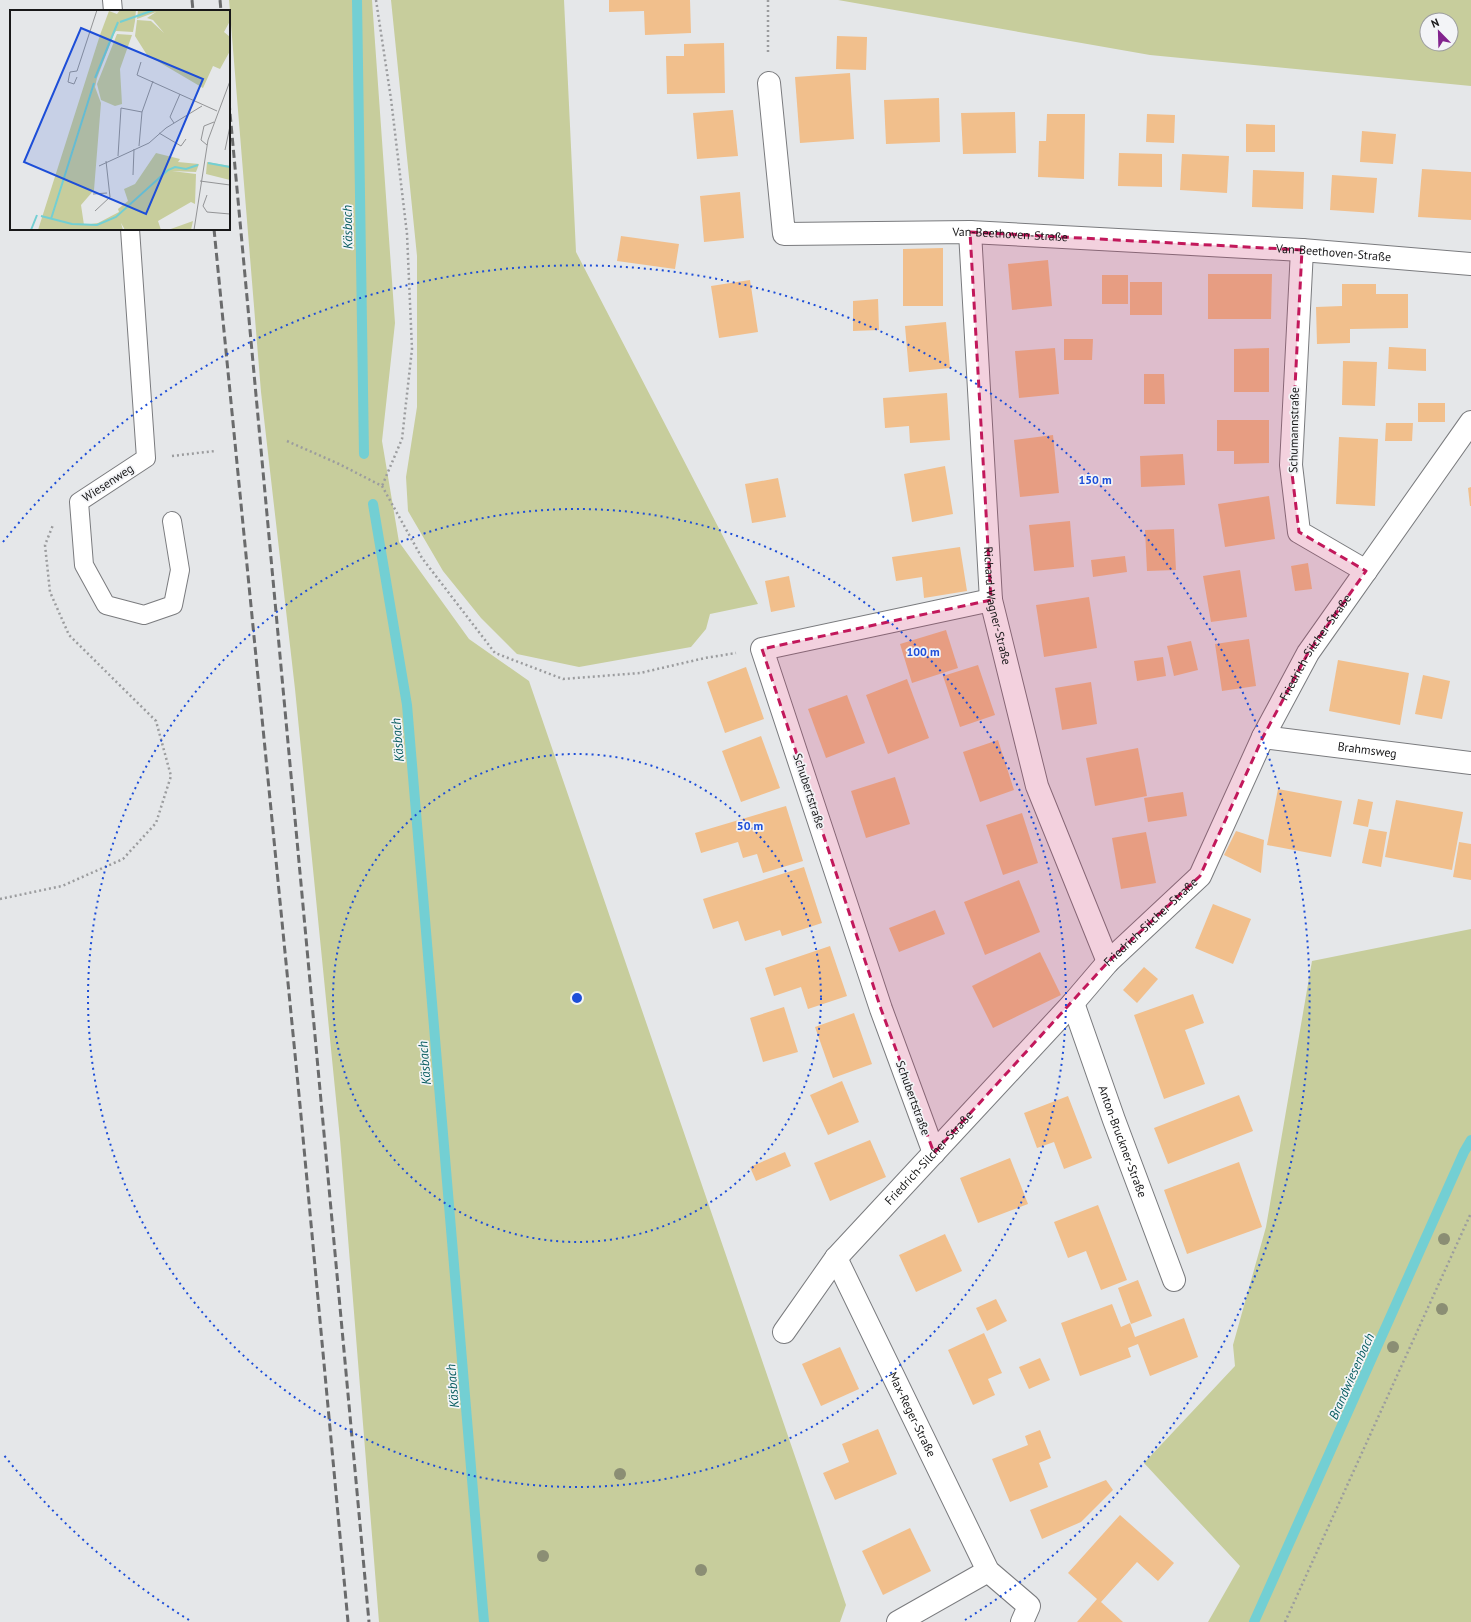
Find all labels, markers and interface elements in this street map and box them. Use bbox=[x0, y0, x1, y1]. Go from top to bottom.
inset map bbox=[10, 10, 230, 230]
north arrow bbox=[1419, 12, 1459, 52]
text: N bbox=[1429, 15, 1441, 31]
water label: Käsbach bbox=[339, 205, 356, 249]
street label: Van-Beethoven-Straße bbox=[951, 224, 1068, 244]
street label: Van-Beethoven-Straße bbox=[1275, 241, 1392, 264]
street label: Schumannstraße bbox=[1285, 387, 1302, 473]
street label: Wiesenweg bbox=[79, 460, 136, 505]
text: 150 m bbox=[1078, 472, 1112, 487]
street label: Richard-Wagner-Straße bbox=[981, 546, 1015, 666]
street label: Friedrich-Silcher-Straße bbox=[1276, 591, 1354, 703]
text: 100 m bbox=[906, 644, 940, 659]
water label: Käsbach bbox=[387, 717, 408, 763]
street label: Brahmsweg bbox=[1337, 738, 1398, 761]
street label: Schubertstraße bbox=[790, 751, 829, 830]
text: 50 m bbox=[737, 818, 763, 833]
street label: Friedrich-Silcher-Straße bbox=[1100, 874, 1200, 969]
centre of rings bbox=[570, 991, 584, 1005]
water label: Käsbach bbox=[414, 1040, 435, 1086]
street label: Schubertstraße bbox=[893, 1058, 934, 1137]
street label: Anton-Bruckner-Straße bbox=[1095, 1083, 1150, 1199]
street label: Friedrich-Silcher-Straße bbox=[881, 1107, 976, 1208]
water label: Brandwiesenbach bbox=[1325, 1330, 1378, 1422]
water label: Käsbach bbox=[442, 1363, 463, 1409]
street label: Max-Reger-Straße bbox=[885, 1369, 939, 1459]

